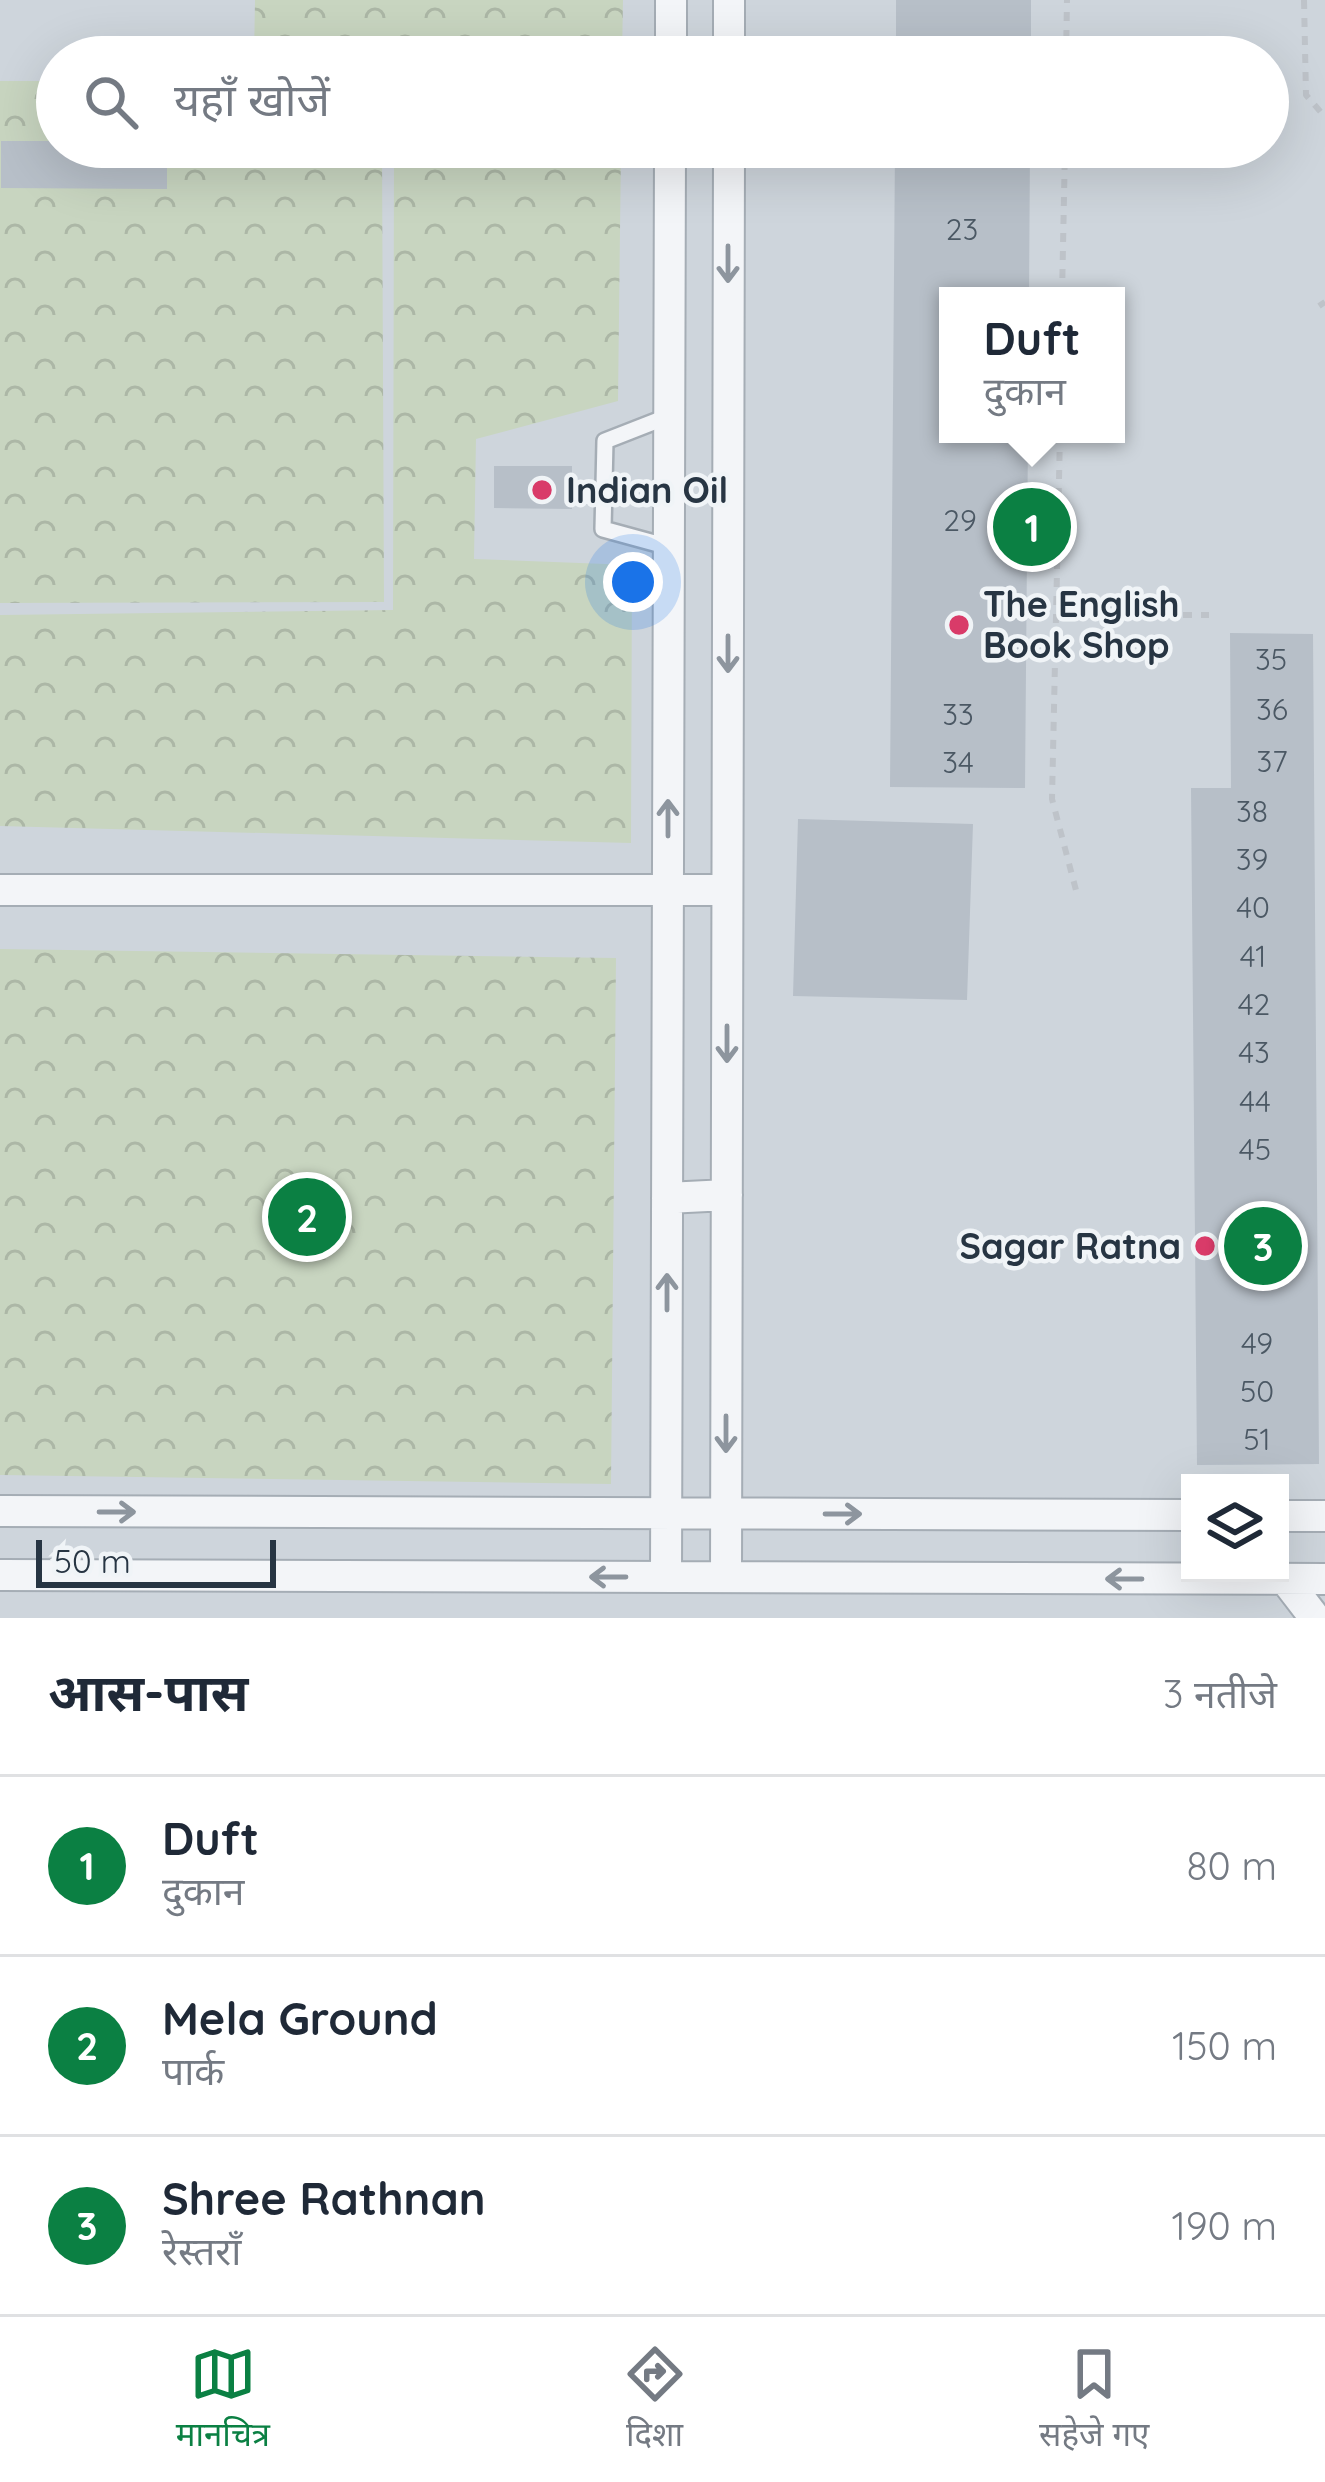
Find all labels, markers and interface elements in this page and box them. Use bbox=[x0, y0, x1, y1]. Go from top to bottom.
search box bbox=[36, 36, 1289, 168]
icon: search bbox=[78, 69, 144, 135]
text: यहाँ खोजें bbox=[174, 71, 330, 127]
house number: 23 bbox=[946, 210, 978, 248]
one-way arrow bbox=[717, 244, 739, 283]
popup bbox=[939, 287, 1125, 443]
text: Duft bbox=[984, 310, 1080, 366]
text: दुकान bbox=[984, 366, 1066, 415]
place label: Indian Oil bbox=[566, 467, 728, 512]
marker: Indian Oil bbox=[529, 477, 555, 503]
pin: 1 bbox=[993, 482, 1071, 572]
house number: 29 bbox=[943, 501, 977, 539]
your location bbox=[603, 552, 663, 612]
place label: The English Book Shop bbox=[983, 581, 1180, 667]
marker: The English Book Shop bbox=[946, 612, 972, 638]
one-way arrow bbox=[717, 634, 739, 673]
house number: 35 bbox=[1255, 640, 1287, 678]
house number: 36 bbox=[1256, 690, 1288, 728]
house number: 33 bbox=[942, 695, 974, 733]
house number: 37 bbox=[1256, 742, 1288, 780]
house number: 34 bbox=[942, 743, 974, 781]
house number: 38 bbox=[1236, 792, 1268, 830]
one-way arrow bbox=[657, 799, 679, 838]
house number: 39 bbox=[1236, 840, 1268, 878]
house number: 40 bbox=[1236, 888, 1270, 926]
house number: 41 bbox=[1240, 937, 1266, 975]
house number: 42 bbox=[1238, 985, 1270, 1023]
one-way arrow bbox=[716, 1024, 738, 1063]
house number: 43 bbox=[1238, 1033, 1270, 1071]
house number: 44 bbox=[1239, 1082, 1271, 1120]
house number: 45 bbox=[1239, 1130, 1271, 1168]
pin: 2 bbox=[268, 1172, 346, 1262]
pin: 3 bbox=[1224, 1201, 1302, 1291]
place label: Sagar Ratna bbox=[960, 1223, 1181, 1268]
marker: Sagar Ratna bbox=[1192, 1233, 1218, 1259]
one-way arrow bbox=[656, 1273, 678, 1312]
house number: 49 bbox=[1241, 1324, 1273, 1362]
house number: 50 bbox=[1240, 1372, 1274, 1410]
one-way arrow bbox=[715, 1414, 737, 1453]
house number: 51 bbox=[1243, 1420, 1271, 1458]
map controls bbox=[1181, 1474, 1289, 1582]
button: layers bbox=[1181, 1474, 1289, 1582]
one-way arrow bbox=[97, 1501, 136, 1523]
one-way arrow bbox=[823, 1503, 862, 1525]
scale bar bbox=[36, 1534, 276, 1587]
text: 50 m bbox=[54, 1540, 131, 1581]
one-way arrow bbox=[589, 1566, 628, 1588]
one-way arrow bbox=[1105, 1568, 1144, 1590]
text: आस-पास bbox=[48, 1660, 248, 1724]
text: 3 नतीजे bbox=[1163, 1669, 1277, 1718]
text: Duft bbox=[162, 1810, 259, 1866]
text: 1 bbox=[79, 1841, 95, 1890]
text: 80 m bbox=[1187, 1841, 1277, 1890]
text: दुकान bbox=[162, 1866, 244, 1915]
text: Mela Ground bbox=[162, 1990, 438, 2046]
text: 2 bbox=[76, 2021, 98, 2070]
text: 150 m bbox=[1172, 2021, 1277, 2070]
text: पार्क bbox=[162, 2046, 224, 2095]
text: Shree Rathnan bbox=[162, 2170, 486, 2226]
text: 3 bbox=[77, 2201, 97, 2250]
text: 190 m bbox=[1171, 2201, 1277, 2250]
text: रेस्तराँ bbox=[162, 2226, 241, 2275]
tab: मानचित्र bbox=[176, 2341, 270, 2459]
tab: दिशा bbox=[622, 2341, 688, 2459]
tab: सहेजे गए bbox=[1039, 2341, 1149, 2459]

